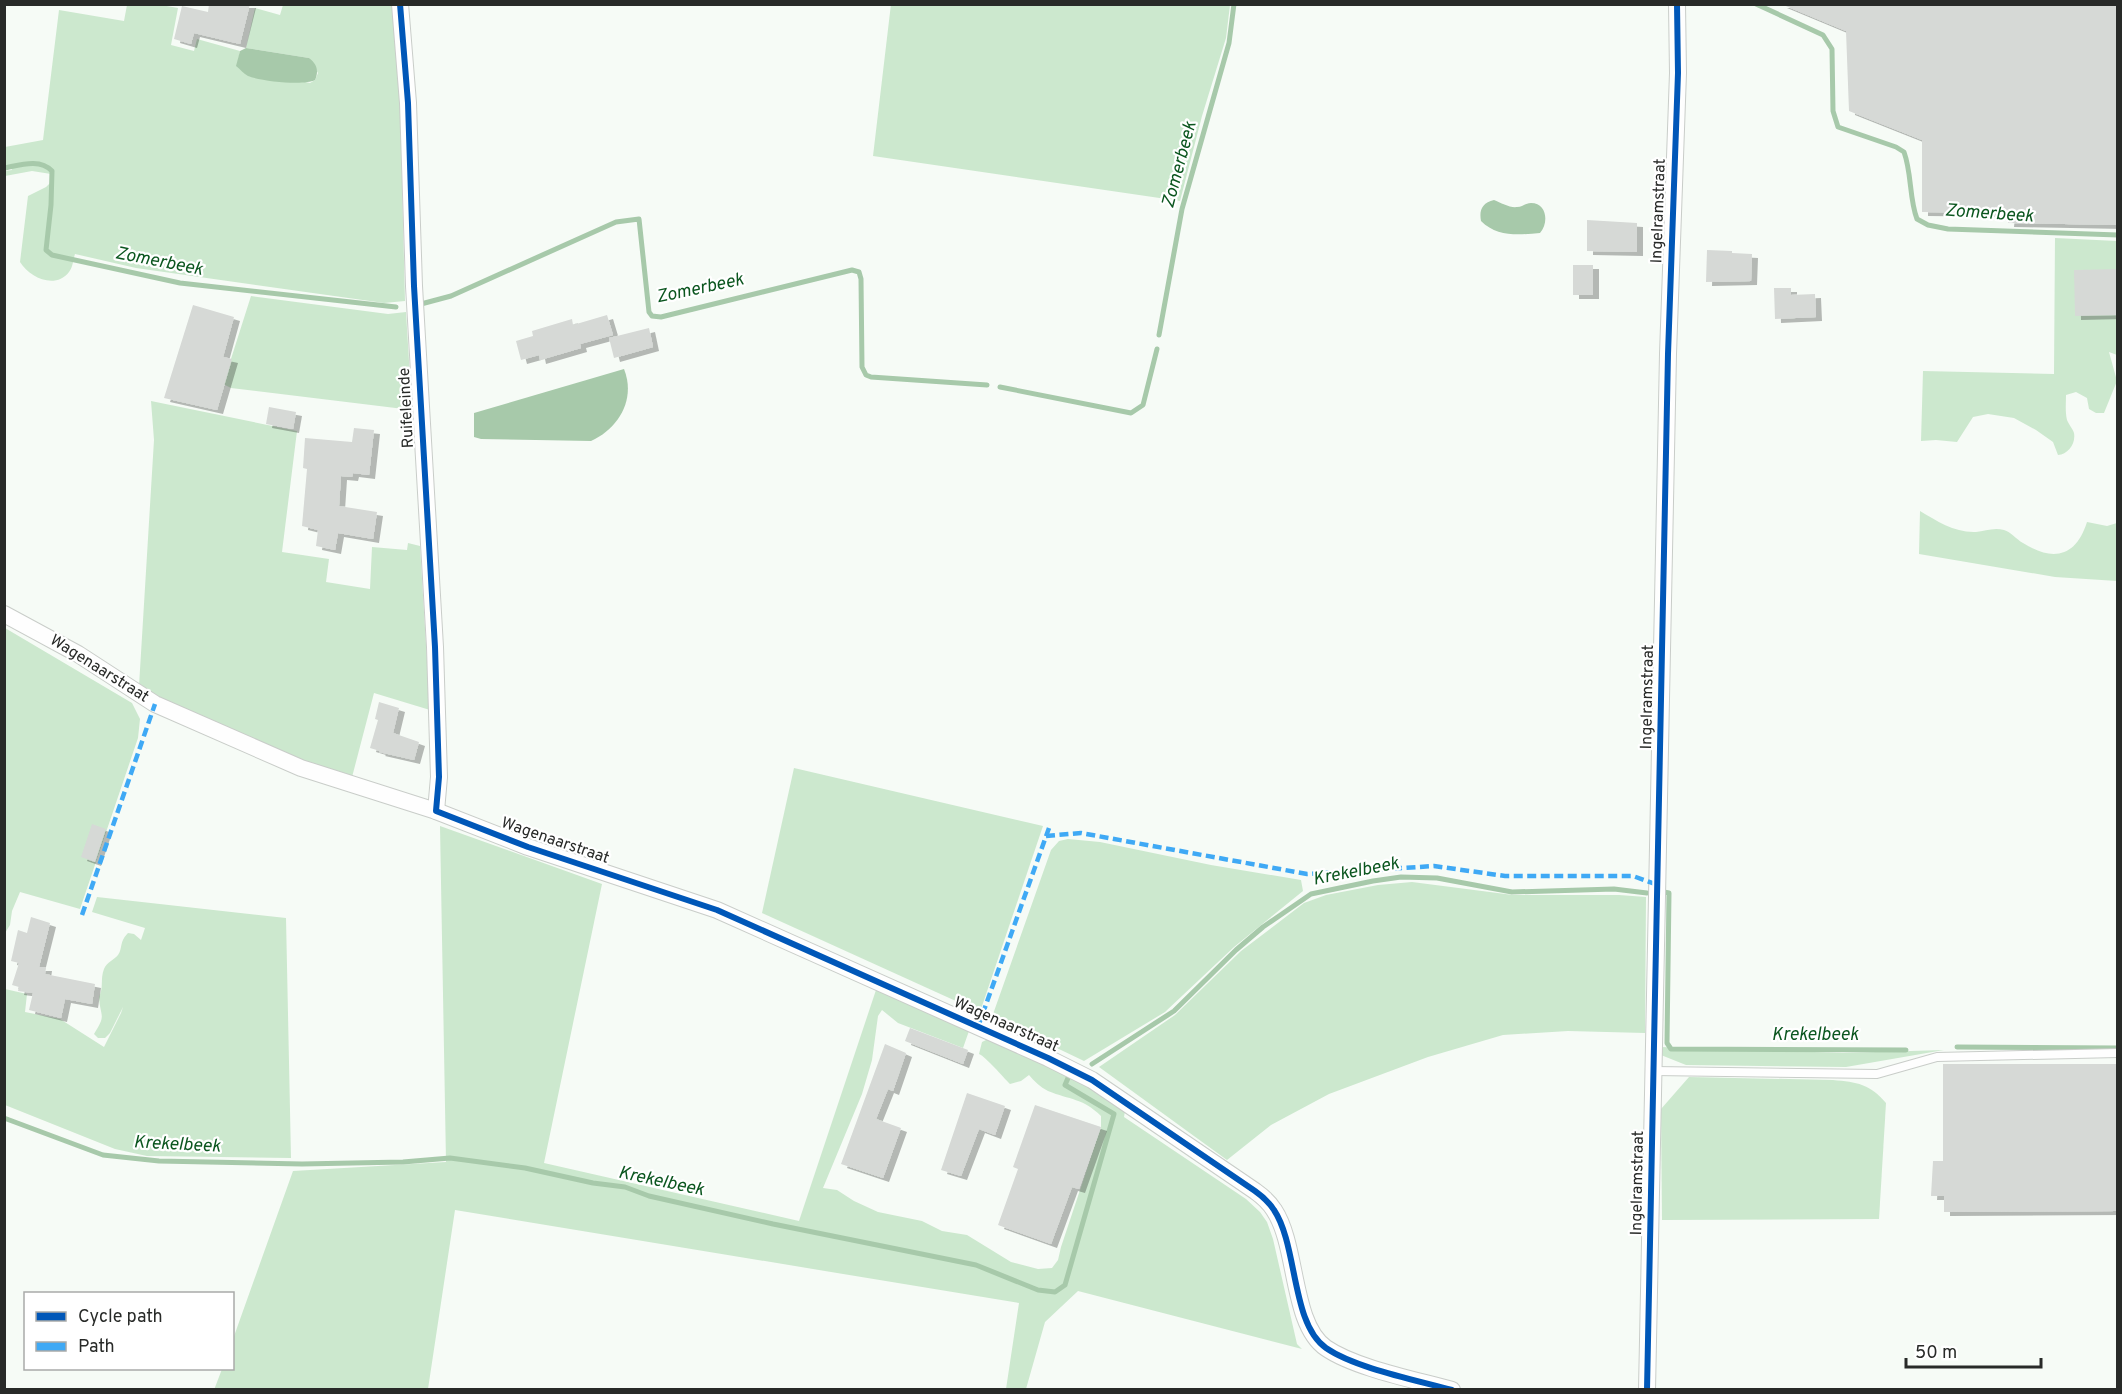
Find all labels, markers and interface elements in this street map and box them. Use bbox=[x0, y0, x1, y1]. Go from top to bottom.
water label: Zomerbeek bbox=[1157, 118, 1203, 211]
street label: Ingelramstraat bbox=[1647, 158, 1671, 264]
water label: Zomerbeek bbox=[1944, 199, 2035, 229]
water label: Zomerbeek bbox=[113, 242, 206, 282]
water label: Zomerbeek bbox=[654, 268, 747, 309]
street label: Ruifeleinde bbox=[395, 367, 419, 449]
street label: Wagenaarstraat bbox=[46, 631, 152, 707]
street label: Ingelramstraat bbox=[1637, 644, 1659, 750]
street label: Wagenaarstraat bbox=[498, 813, 612, 869]
water label: Krekelbeek bbox=[1311, 852, 1402, 892]
street label: Wagenaarstraat bbox=[950, 993, 1062, 1057]
water label: Krekelbeek bbox=[1771, 1024, 1860, 1047]
street label: Ingelramstraat bbox=[1627, 1130, 1649, 1236]
water label: Krekelbeek bbox=[133, 1131, 222, 1159]
water label: Krekelbeek bbox=[616, 1162, 707, 1203]
legend bbox=[24, 1292, 234, 1370]
text: Cycle path bbox=[78, 1306, 163, 1329]
scale bar bbox=[1906, 1331, 2041, 1369]
text: Path bbox=[78, 1336, 115, 1359]
text: 50 m bbox=[1915, 1342, 1957, 1365]

